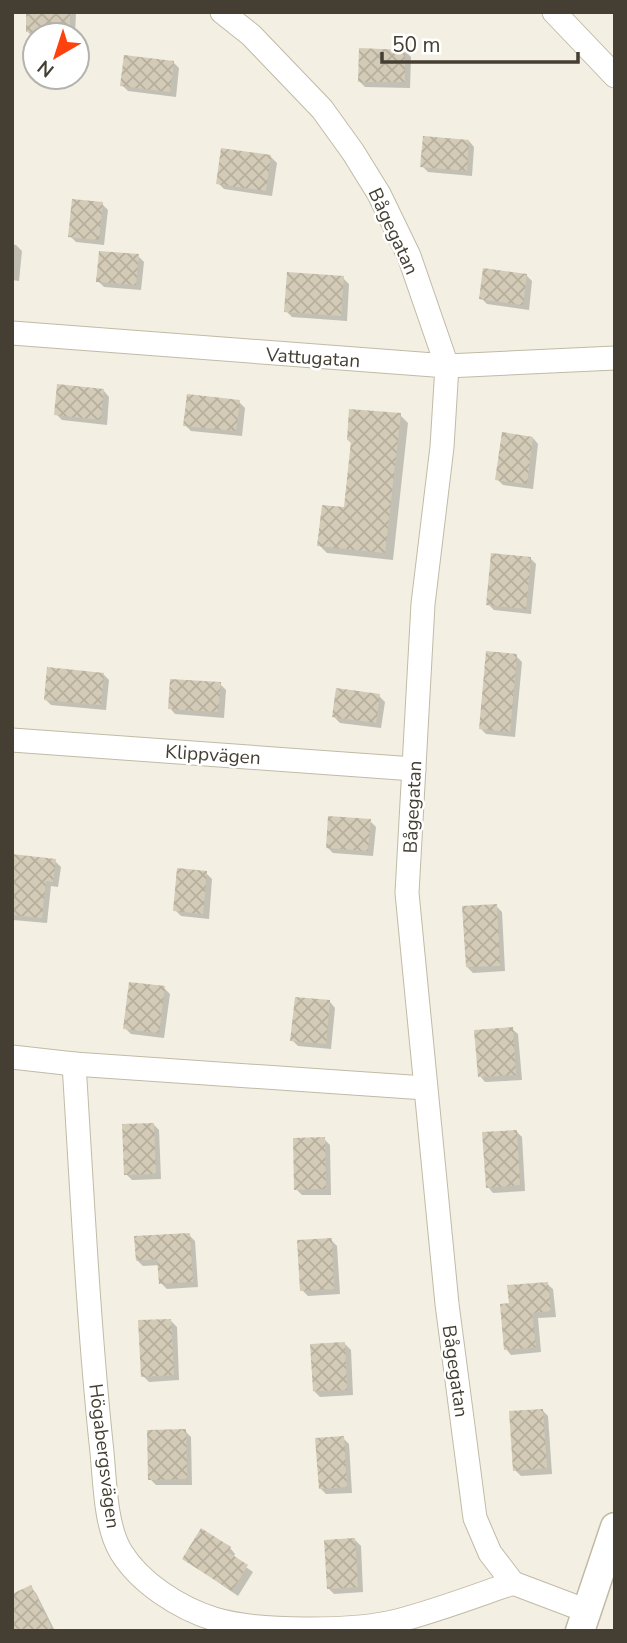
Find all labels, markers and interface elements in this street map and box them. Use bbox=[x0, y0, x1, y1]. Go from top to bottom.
north arrow bbox=[21, 21, 91, 91]
scale bar bbox=[382, 21, 578, 65]
text: 50 m bbox=[392, 31, 441, 59]
text: N bbox=[32, 54, 60, 83]
street label: Bågegatan bbox=[362, 184, 425, 279]
street label: Vattugatan bbox=[264, 342, 361, 374]
street label: Klippvägen bbox=[164, 739, 262, 771]
street label: Bågegatan bbox=[398, 760, 428, 854]
street label: Bågegatan bbox=[436, 1323, 474, 1419]
street label: Högabergsvägen bbox=[82, 1382, 126, 1530]

